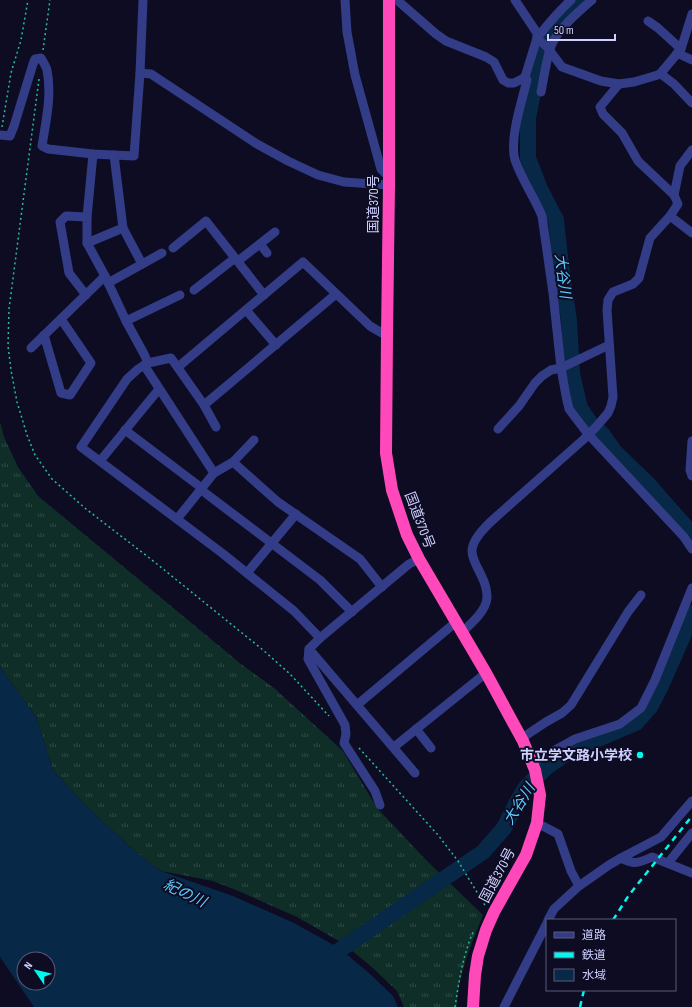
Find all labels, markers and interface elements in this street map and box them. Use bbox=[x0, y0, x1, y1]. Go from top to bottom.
scale bar bbox=[548, 16, 615, 42]
text: 50 m bbox=[554, 23, 574, 38]
street label: 国道370号 bbox=[365, 174, 382, 234]
water label: 大谷川 bbox=[550, 253, 575, 302]
street label: 国道370号 bbox=[401, 489, 438, 551]
place label: 市立学文路小学校 bbox=[520, 747, 632, 764]
marker: 市立学文路小学校 bbox=[635, 750, 645, 760]
water label: 大谷川 bbox=[499, 778, 540, 828]
street label: 国道370号 bbox=[476, 845, 519, 906]
water label: 紀の川 bbox=[160, 875, 211, 913]
legend bbox=[546, 919, 676, 991]
text: 道路 bbox=[582, 928, 606, 943]
text: 鉄道 bbox=[582, 948, 606, 963]
north arrow bbox=[16, 951, 56, 991]
text: N bbox=[21, 959, 35, 972]
text: 水域 bbox=[582, 968, 606, 983]

